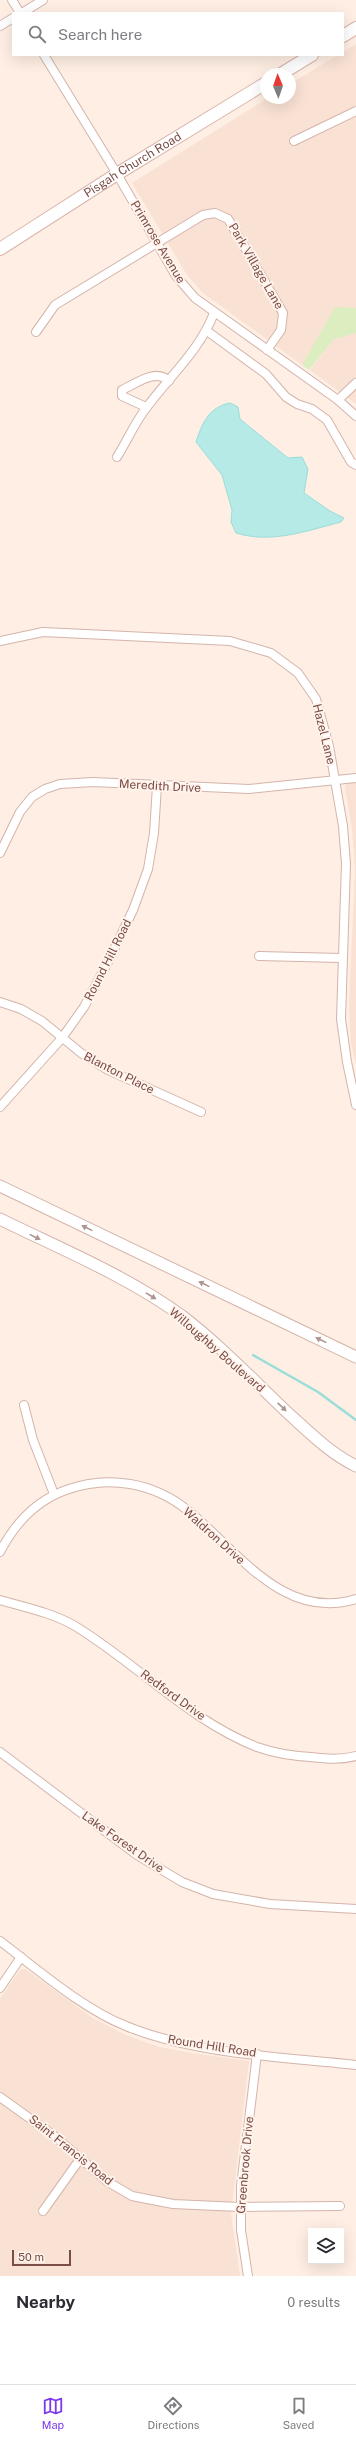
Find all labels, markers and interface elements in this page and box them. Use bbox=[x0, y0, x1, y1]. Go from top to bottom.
search box bbox=[12, 12, 344, 56]
icon: search bbox=[26, 23, 48, 45]
text: Search here bbox=[58, 26, 142, 43]
north arrow bbox=[260, 68, 296, 104]
street label: Pisgah Church Road bbox=[81, 129, 184, 200]
street label: Primrose Avenue bbox=[128, 198, 188, 286]
street label: Park Village Lane bbox=[226, 220, 286, 312]
street label: Hazel Lane bbox=[310, 702, 338, 766]
street label: Meredith Drive bbox=[119, 777, 202, 795]
street label: Round Hill Road bbox=[81, 917, 135, 1003]
street label: Blanton Place bbox=[81, 1049, 157, 1097]
one-way arrow bbox=[81, 1225, 92, 1231]
one-way arrow bbox=[29, 1234, 41, 1240]
one-way arrow bbox=[198, 1281, 209, 1287]
one-way arrow bbox=[146, 1292, 156, 1300]
street label: Willoughby Boulevard bbox=[166, 1305, 268, 1395]
one-way arrow bbox=[315, 1337, 327, 1343]
one-way arrow bbox=[277, 1402, 287, 1412]
street label: Waldron Drive bbox=[180, 1505, 248, 1567]
street label: Redford Drive bbox=[138, 1667, 208, 1723]
street label: Lake Forest Drive bbox=[79, 1809, 167, 1876]
street label: Round Hill Road bbox=[167, 2032, 257, 2060]
street label: Saint Francis Road bbox=[26, 2112, 116, 2188]
street label: Greenbrook Drive bbox=[234, 2116, 256, 2214]
map controls bbox=[308, 2228, 344, 2264]
button: layers bbox=[308, 2228, 344, 2264]
scale bar bbox=[12, 2248, 71, 2267]
text: 50 m bbox=[18, 2251, 44, 2263]
text: Nearby bbox=[16, 2292, 75, 2312]
text: 0 results bbox=[287, 2295, 340, 2310]
tab: Map bbox=[42, 2395, 64, 2431]
tab: Directions bbox=[148, 2395, 199, 2431]
tab: Saved bbox=[283, 2395, 314, 2431]

